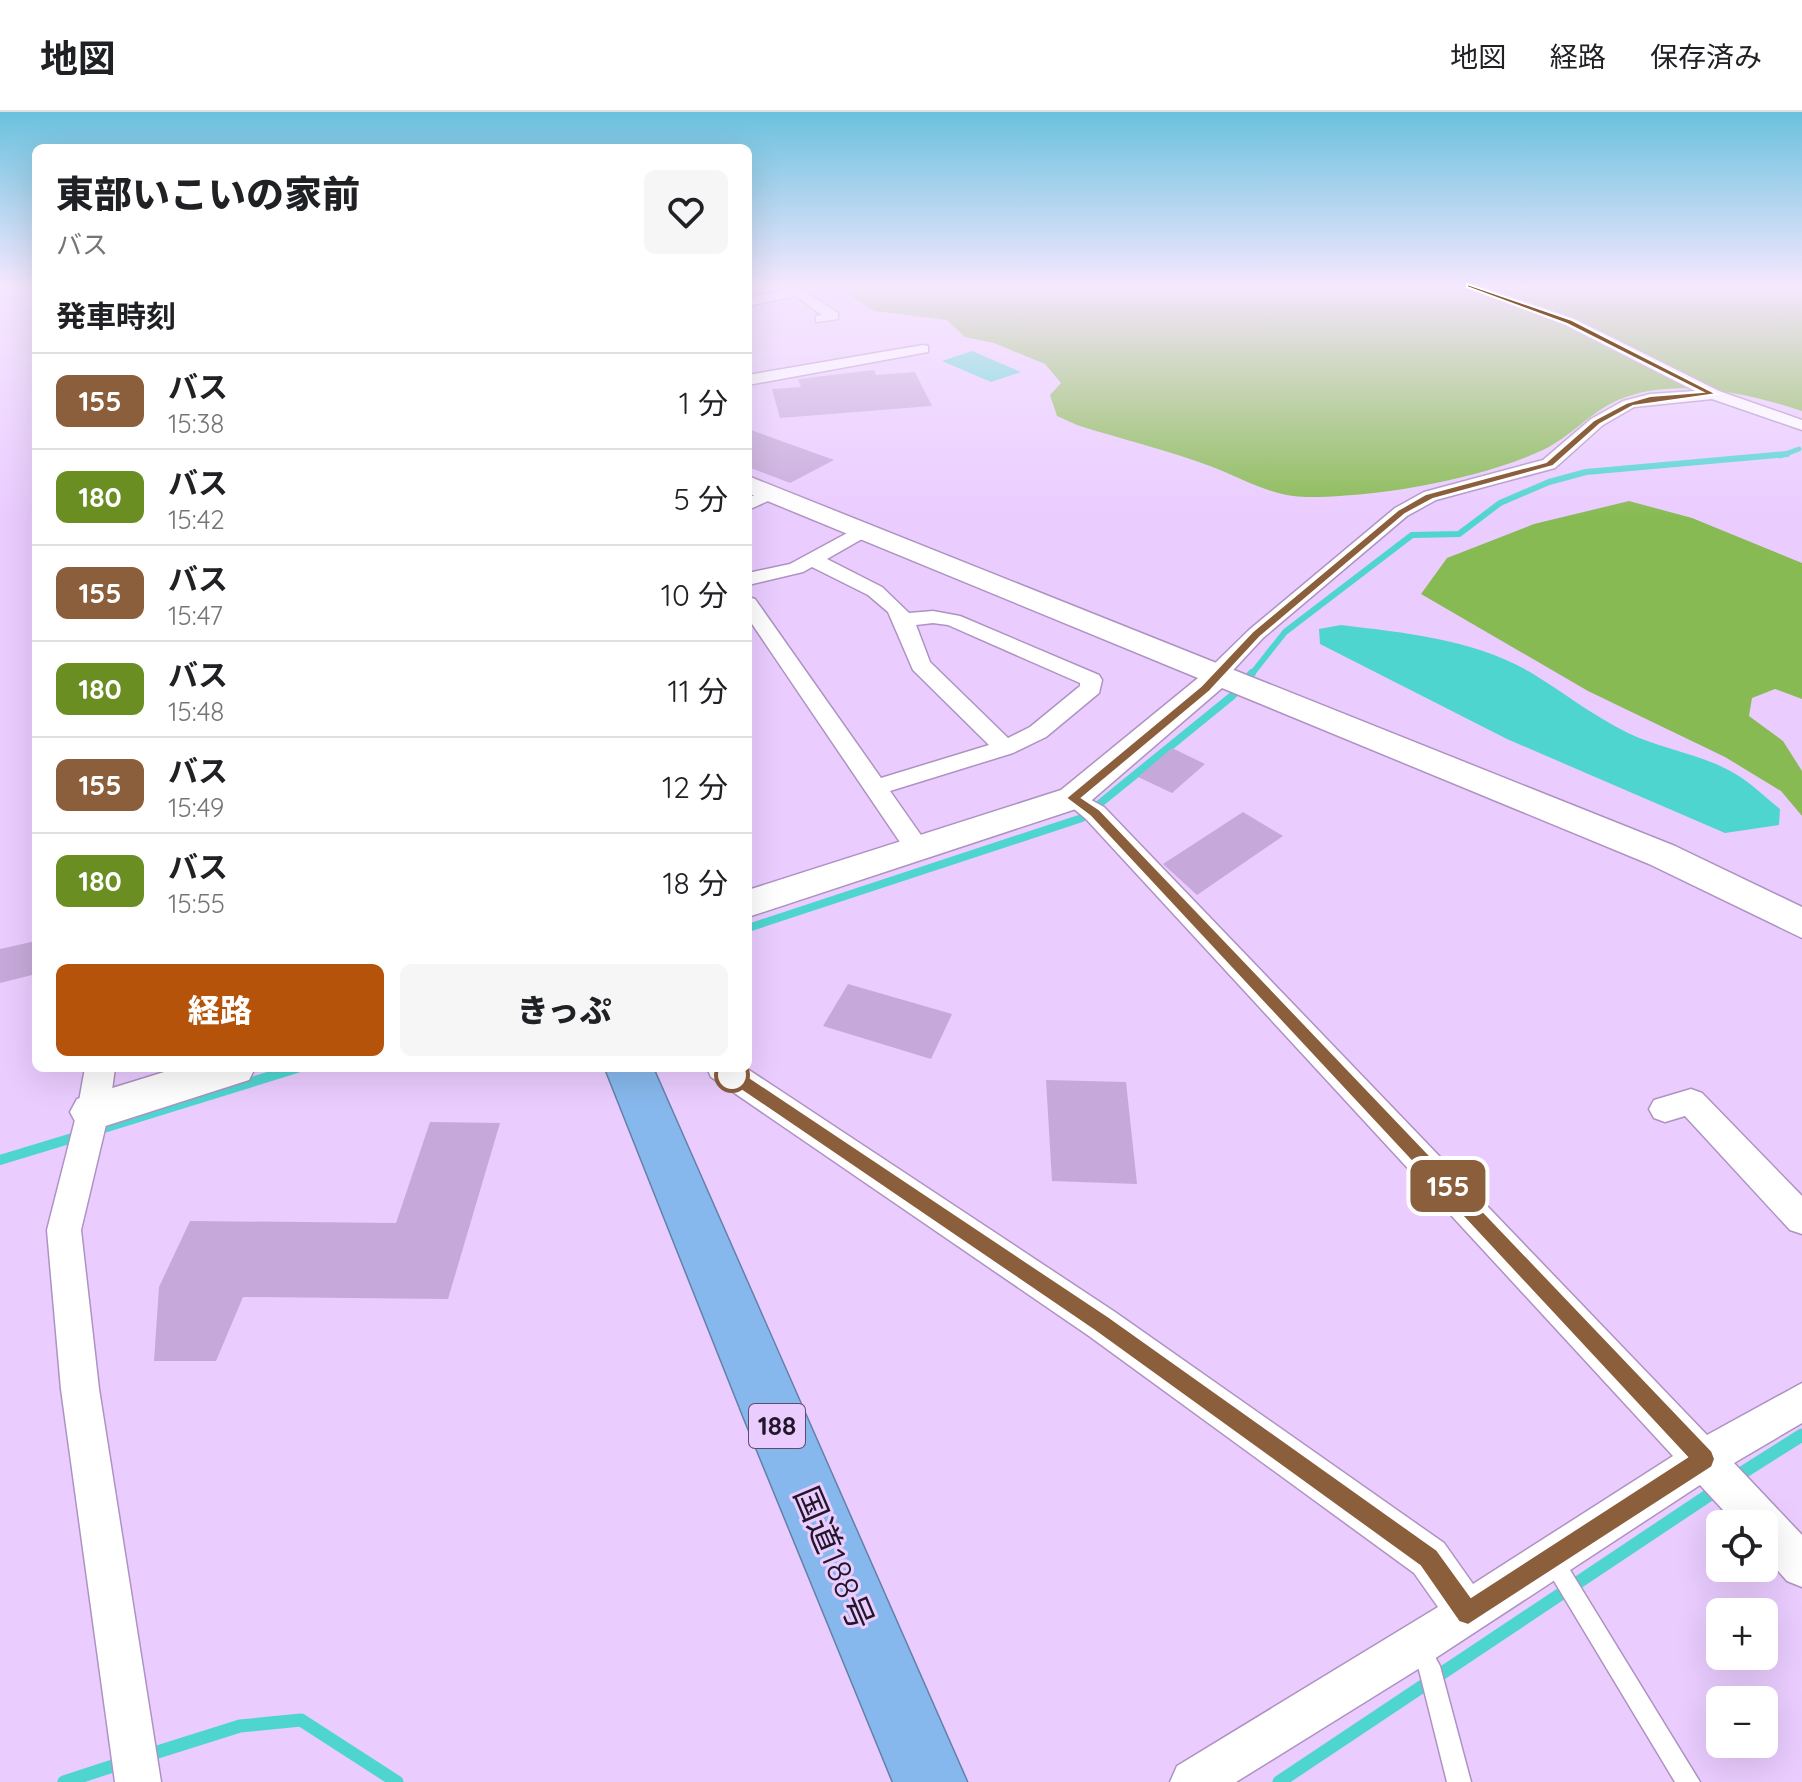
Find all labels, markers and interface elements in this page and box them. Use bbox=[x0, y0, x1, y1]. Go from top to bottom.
text: 地図 bbox=[40, 34, 116, 82]
text: 地図 bbox=[1450, 39, 1506, 74]
text: 経路 bbox=[1550, 39, 1606, 74]
text: 保存済み bbox=[1650, 39, 1762, 74]
text: 東部いこいの家前 bbox=[56, 170, 360, 218]
button: heart bbox=[644, 170, 728, 254]
text: バス bbox=[56, 228, 108, 261]
text: 発車時刻 bbox=[56, 297, 176, 335]
text: バス bbox=[168, 368, 228, 406]
text: 155 bbox=[78, 383, 122, 418]
text: 1 分 bbox=[679, 384, 728, 422]
text: 15:38 bbox=[168, 407, 224, 440]
text: バス bbox=[168, 464, 228, 502]
text: 180 bbox=[78, 479, 122, 514]
text: 5 分 bbox=[673, 480, 728, 518]
text: 15:42 bbox=[168, 503, 225, 536]
text: バス bbox=[168, 560, 228, 598]
text: 155 bbox=[78, 575, 122, 610]
text: 10 分 bbox=[661, 576, 728, 614]
text: 15:47 bbox=[168, 599, 223, 632]
text: バス bbox=[168, 656, 228, 694]
text: 180 bbox=[78, 671, 122, 706]
text: 11 分 bbox=[668, 672, 728, 710]
text: 15:48 bbox=[168, 695, 224, 728]
text: バス bbox=[168, 752, 228, 790]
text: 155 bbox=[78, 767, 122, 802]
text: 12 分 bbox=[662, 768, 728, 806]
text: 15:49 bbox=[168, 791, 224, 824]
text: バス bbox=[168, 848, 228, 886]
text: 180 bbox=[78, 863, 122, 898]
text: 18 分 bbox=[663, 864, 728, 902]
text: 15:55 bbox=[168, 887, 225, 920]
button: 経路 bbox=[56, 964, 384, 1056]
button: きっぷ bbox=[400, 964, 728, 1056]
unlabelled marker bbox=[715, 1058, 749, 1092]
line badge: 155 bbox=[1402, 1160, 1494, 1212]
text: 155 bbox=[1426, 1168, 1470, 1203]
road number: 188 bbox=[749, 1404, 805, 1448]
street label: 国道188号 bbox=[785, 1480, 884, 1636]
map controls bbox=[1706, 1510, 1778, 1758]
button: locate bbox=[1706, 1510, 1778, 1582]
button: + bbox=[1706, 1598, 1778, 1670]
button: − bbox=[1706, 1686, 1778, 1758]

